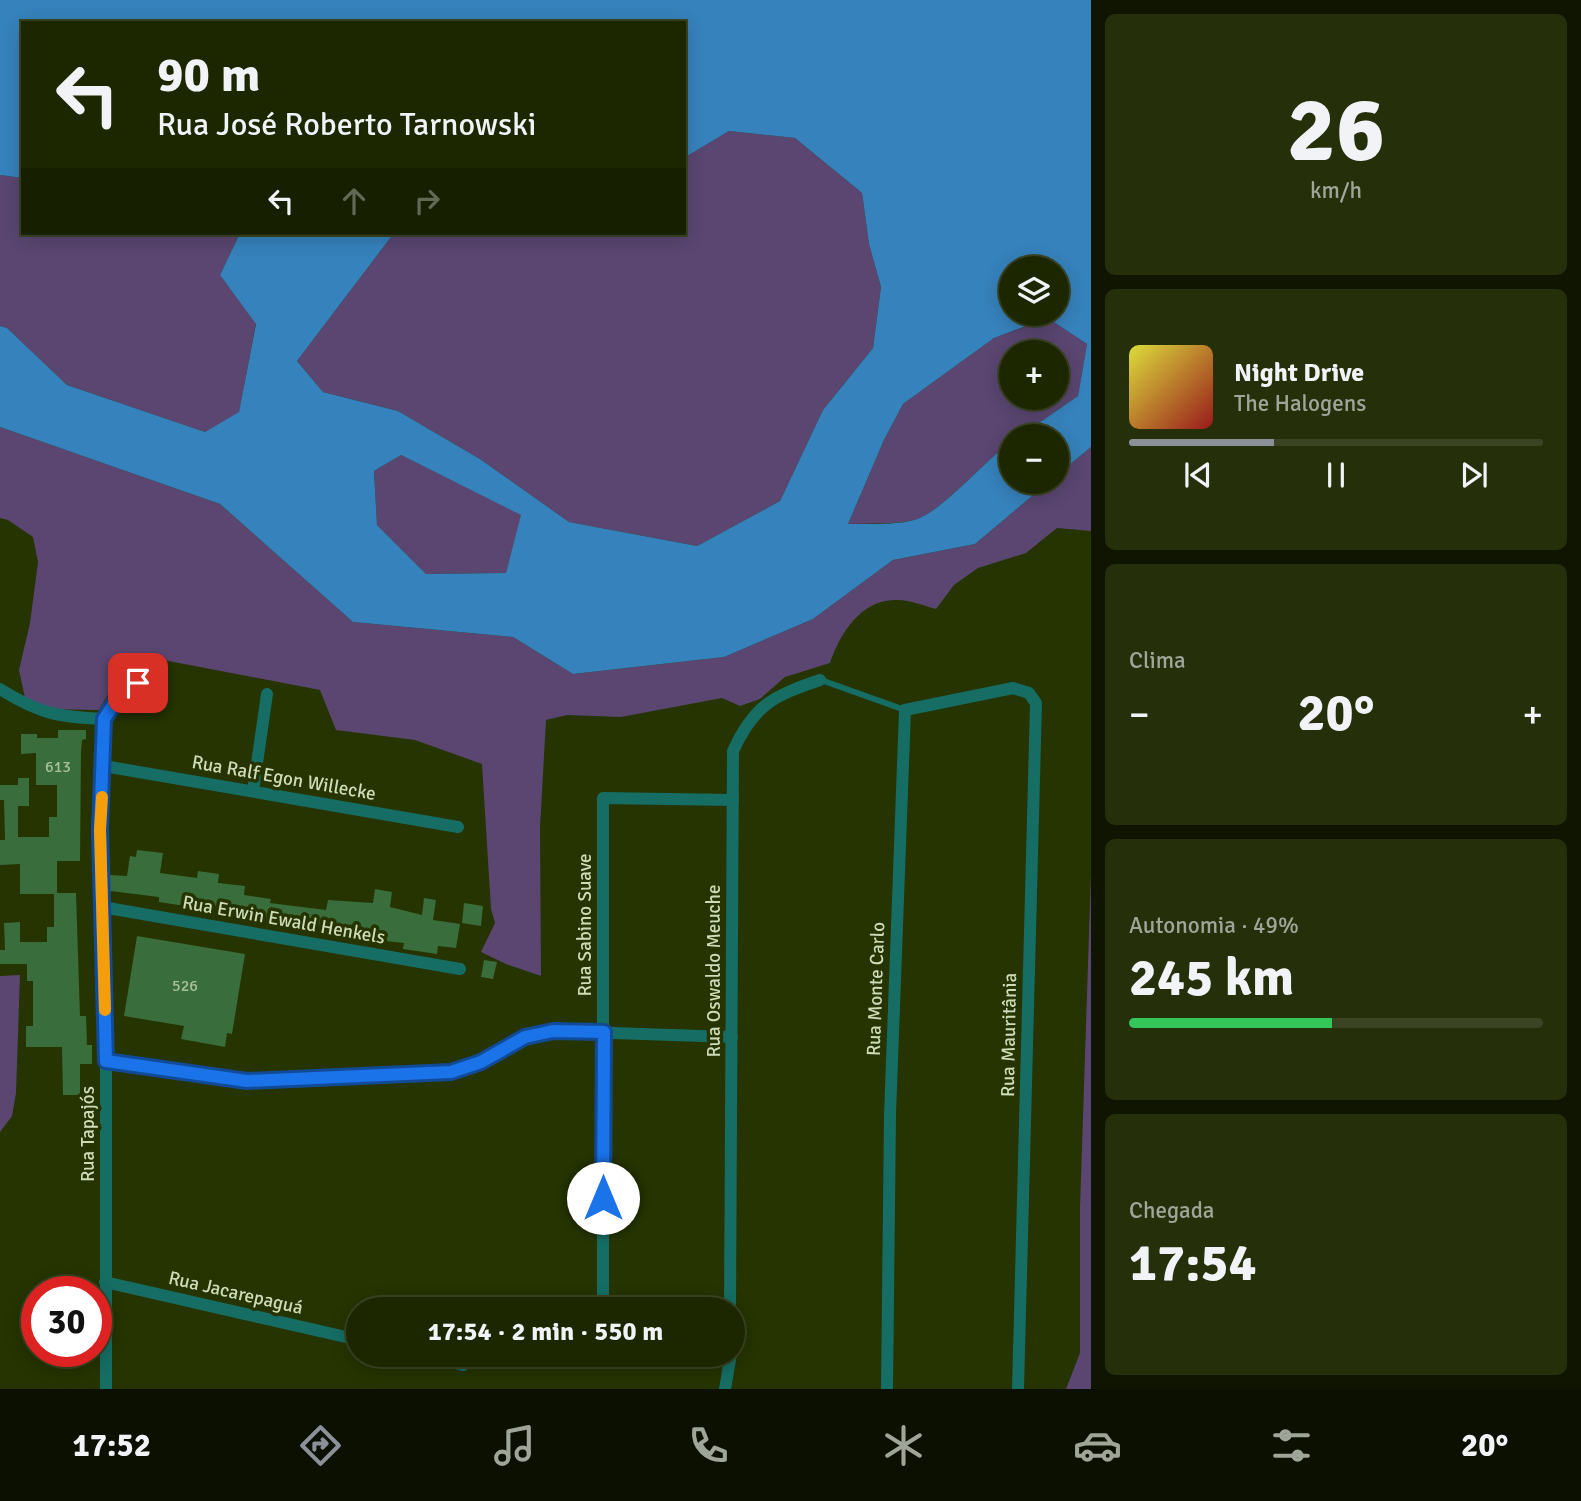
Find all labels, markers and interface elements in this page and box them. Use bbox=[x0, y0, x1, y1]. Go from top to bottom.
text: 90 m bbox=[157, 45, 260, 105]
icon: left bbox=[42, 49, 133, 140]
text: 26 bbox=[1287, 74, 1385, 187]
text: Rua José Roberto Tarnowski bbox=[157, 105, 537, 144]
text: km/h bbox=[1310, 176, 1362, 205]
icon: left bbox=[262, 182, 300, 220]
icon: ahead bbox=[335, 182, 373, 220]
icon: right bbox=[408, 182, 446, 220]
map controls bbox=[999, 256, 1069, 494]
button: layers bbox=[999, 256, 1069, 326]
button: + bbox=[999, 340, 1069, 410]
text: Night Drive bbox=[1234, 357, 1364, 389]
text: The Halogens bbox=[1234, 389, 1366, 418]
button: − bbox=[999, 424, 1069, 494]
icon: previous bbox=[1179, 456, 1217, 494]
icon: pause bbox=[1317, 456, 1355, 494]
icon: next bbox=[1455, 456, 1493, 494]
text: Clima bbox=[1129, 646, 1186, 675]
pin bbox=[108, 653, 168, 713]
icon: arrive bbox=[119, 664, 157, 702]
text: 20° bbox=[1298, 681, 1374, 745]
text: − bbox=[1129, 691, 1150, 738]
text: + bbox=[1522, 691, 1543, 738]
street label: Rua Ralf Egon Willecke bbox=[190, 750, 378, 806]
house number: 613 bbox=[45, 757, 71, 777]
street label: Rua Sabino Suave bbox=[573, 853, 597, 997]
street label: Rua Oswaldo Meuche bbox=[702, 885, 726, 1057]
street label: Rua Erwin Ewald Henkels bbox=[180, 890, 387, 950]
text: Autonomia · 49% bbox=[1129, 911, 1299, 940]
street label: Rua Monte Carlo bbox=[862, 921, 890, 1057]
text: 245 km bbox=[1129, 946, 1294, 1010]
street label: Rua Mauritânia bbox=[996, 973, 1022, 1097]
house number: 526 bbox=[172, 976, 198, 996]
street label: Rua Tapajós bbox=[76, 1086, 100, 1182]
position arrow bbox=[566, 1161, 640, 1235]
text: Chegada bbox=[1129, 1196, 1214, 1225]
text: 17:54 bbox=[1129, 1231, 1257, 1295]
street label: Rua Jacarepaguá bbox=[166, 1266, 305, 1320]
speed limit sign: 30 bbox=[21, 1276, 112, 1367]
text: 17:54 · 2 min · 550 m bbox=[428, 1316, 663, 1348]
icon: directions bbox=[296, 1421, 345, 1470]
icon: music bbox=[490, 1421, 539, 1470]
icon: phone bbox=[684, 1421, 733, 1470]
icon: climate bbox=[879, 1421, 928, 1470]
icon: car bbox=[1073, 1421, 1122, 1470]
icon: filters bbox=[1267, 1421, 1316, 1470]
text: 17:52 bbox=[73, 1426, 151, 1465]
text: 20° bbox=[1461, 1426, 1508, 1465]

